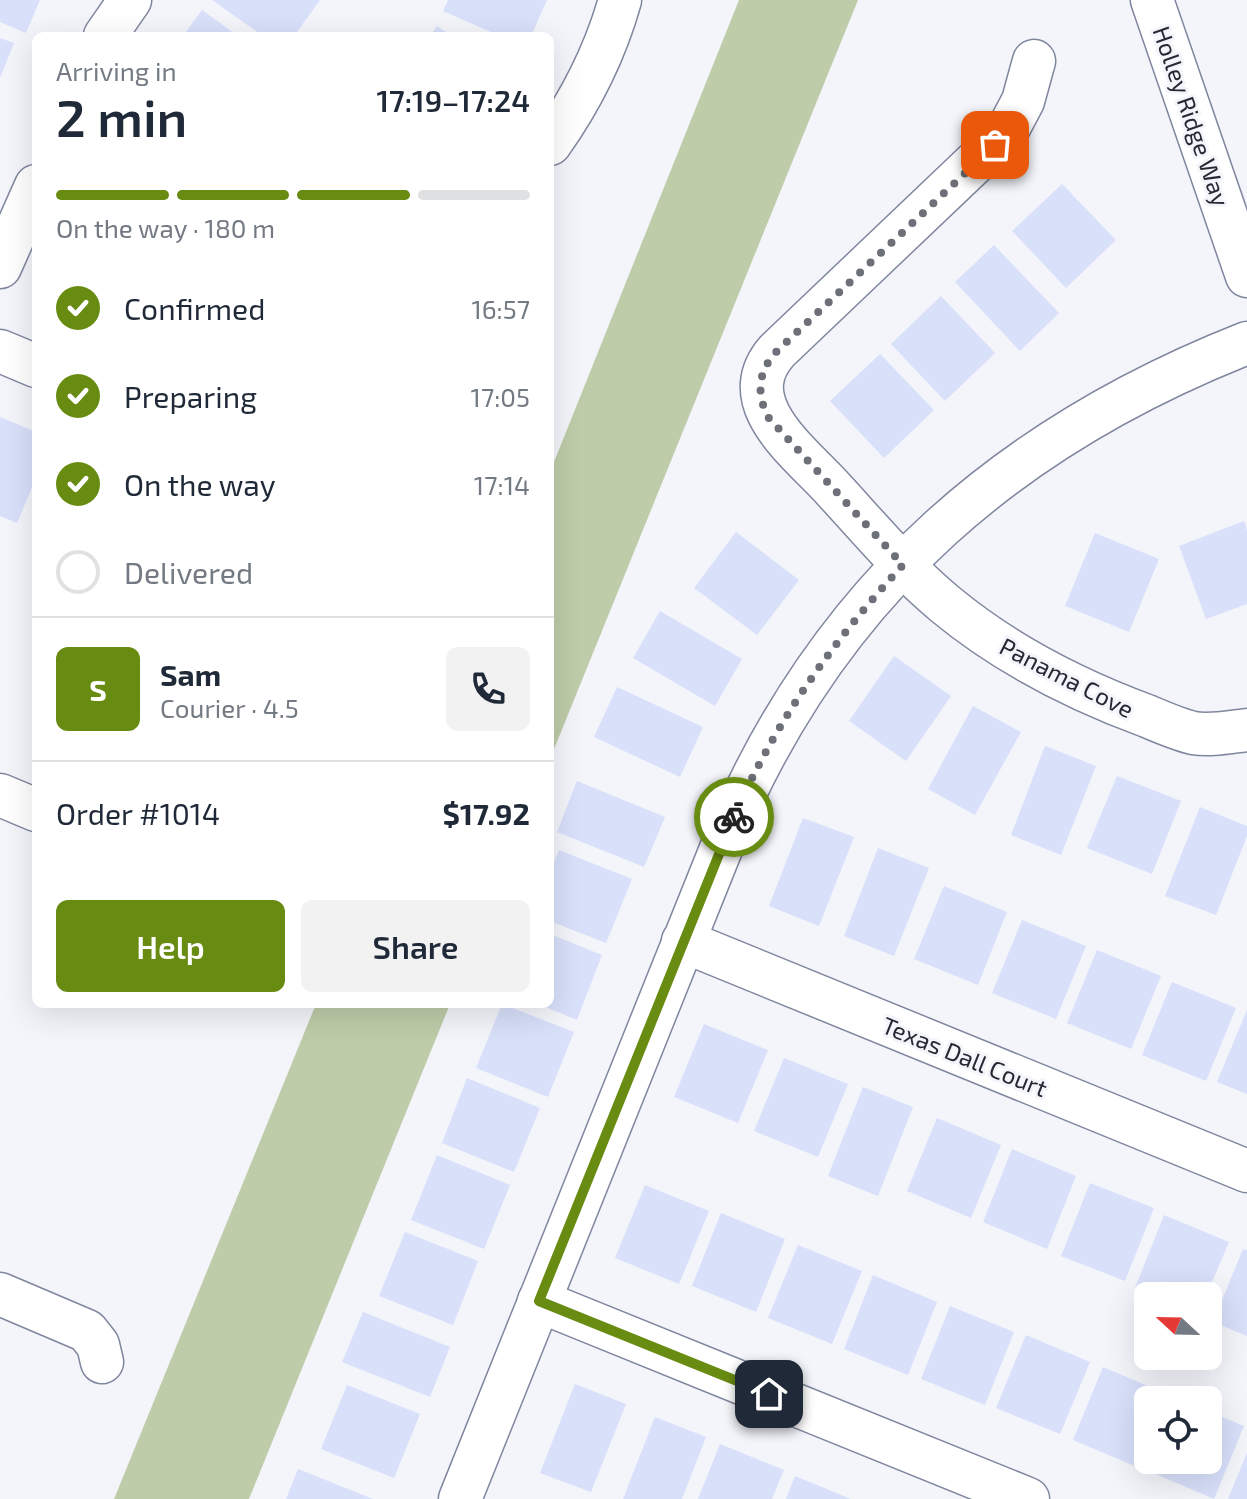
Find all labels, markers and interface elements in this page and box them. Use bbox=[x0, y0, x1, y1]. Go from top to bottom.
street label: Holley Ridge Way bbox=[1148, 22, 1236, 210]
text: Arriving in bbox=[56, 55, 177, 86]
text: 17:19–17:24 bbox=[376, 82, 530, 118]
text: 2 min bbox=[56, 85, 187, 147]
pin bbox=[961, 111, 1029, 179]
icon: bag bbox=[973, 123, 1017, 167]
text: On the way · 180 m bbox=[56, 212, 275, 243]
icon: check bbox=[56, 286, 100, 330]
text: Confirmed bbox=[124, 290, 265, 326]
text: 16:57 bbox=[471, 293, 530, 324]
icon: check bbox=[56, 374, 100, 418]
text: Preparing bbox=[124, 378, 257, 414]
text: 17:05 bbox=[471, 381, 530, 412]
icon: check bbox=[56, 462, 100, 506]
text: On the way bbox=[124, 466, 276, 502]
text: 17:14 bbox=[474, 469, 530, 500]
text: Delivered bbox=[124, 554, 253, 590]
street label: Panama Cove bbox=[995, 631, 1139, 723]
button: phone bbox=[446, 647, 530, 731]
text: Sam bbox=[160, 656, 221, 692]
text: S bbox=[89, 671, 107, 707]
text: Courier · 4.5 bbox=[160, 692, 299, 723]
courier bbox=[694, 777, 774, 857]
text: Order #1014 bbox=[56, 795, 220, 831]
text: $17.92 bbox=[443, 795, 530, 831]
icon: bike bbox=[712, 795, 756, 839]
button: Help bbox=[56, 900, 285, 992]
button: Share bbox=[301, 900, 530, 992]
street label: Texas Dall Court bbox=[878, 1010, 1052, 1102]
north arrow bbox=[1134, 1282, 1222, 1370]
map controls bbox=[1134, 1282, 1222, 1474]
pin bbox=[735, 1360, 803, 1428]
icon: home bbox=[747, 1372, 791, 1416]
button: locate bbox=[1134, 1386, 1222, 1474]

